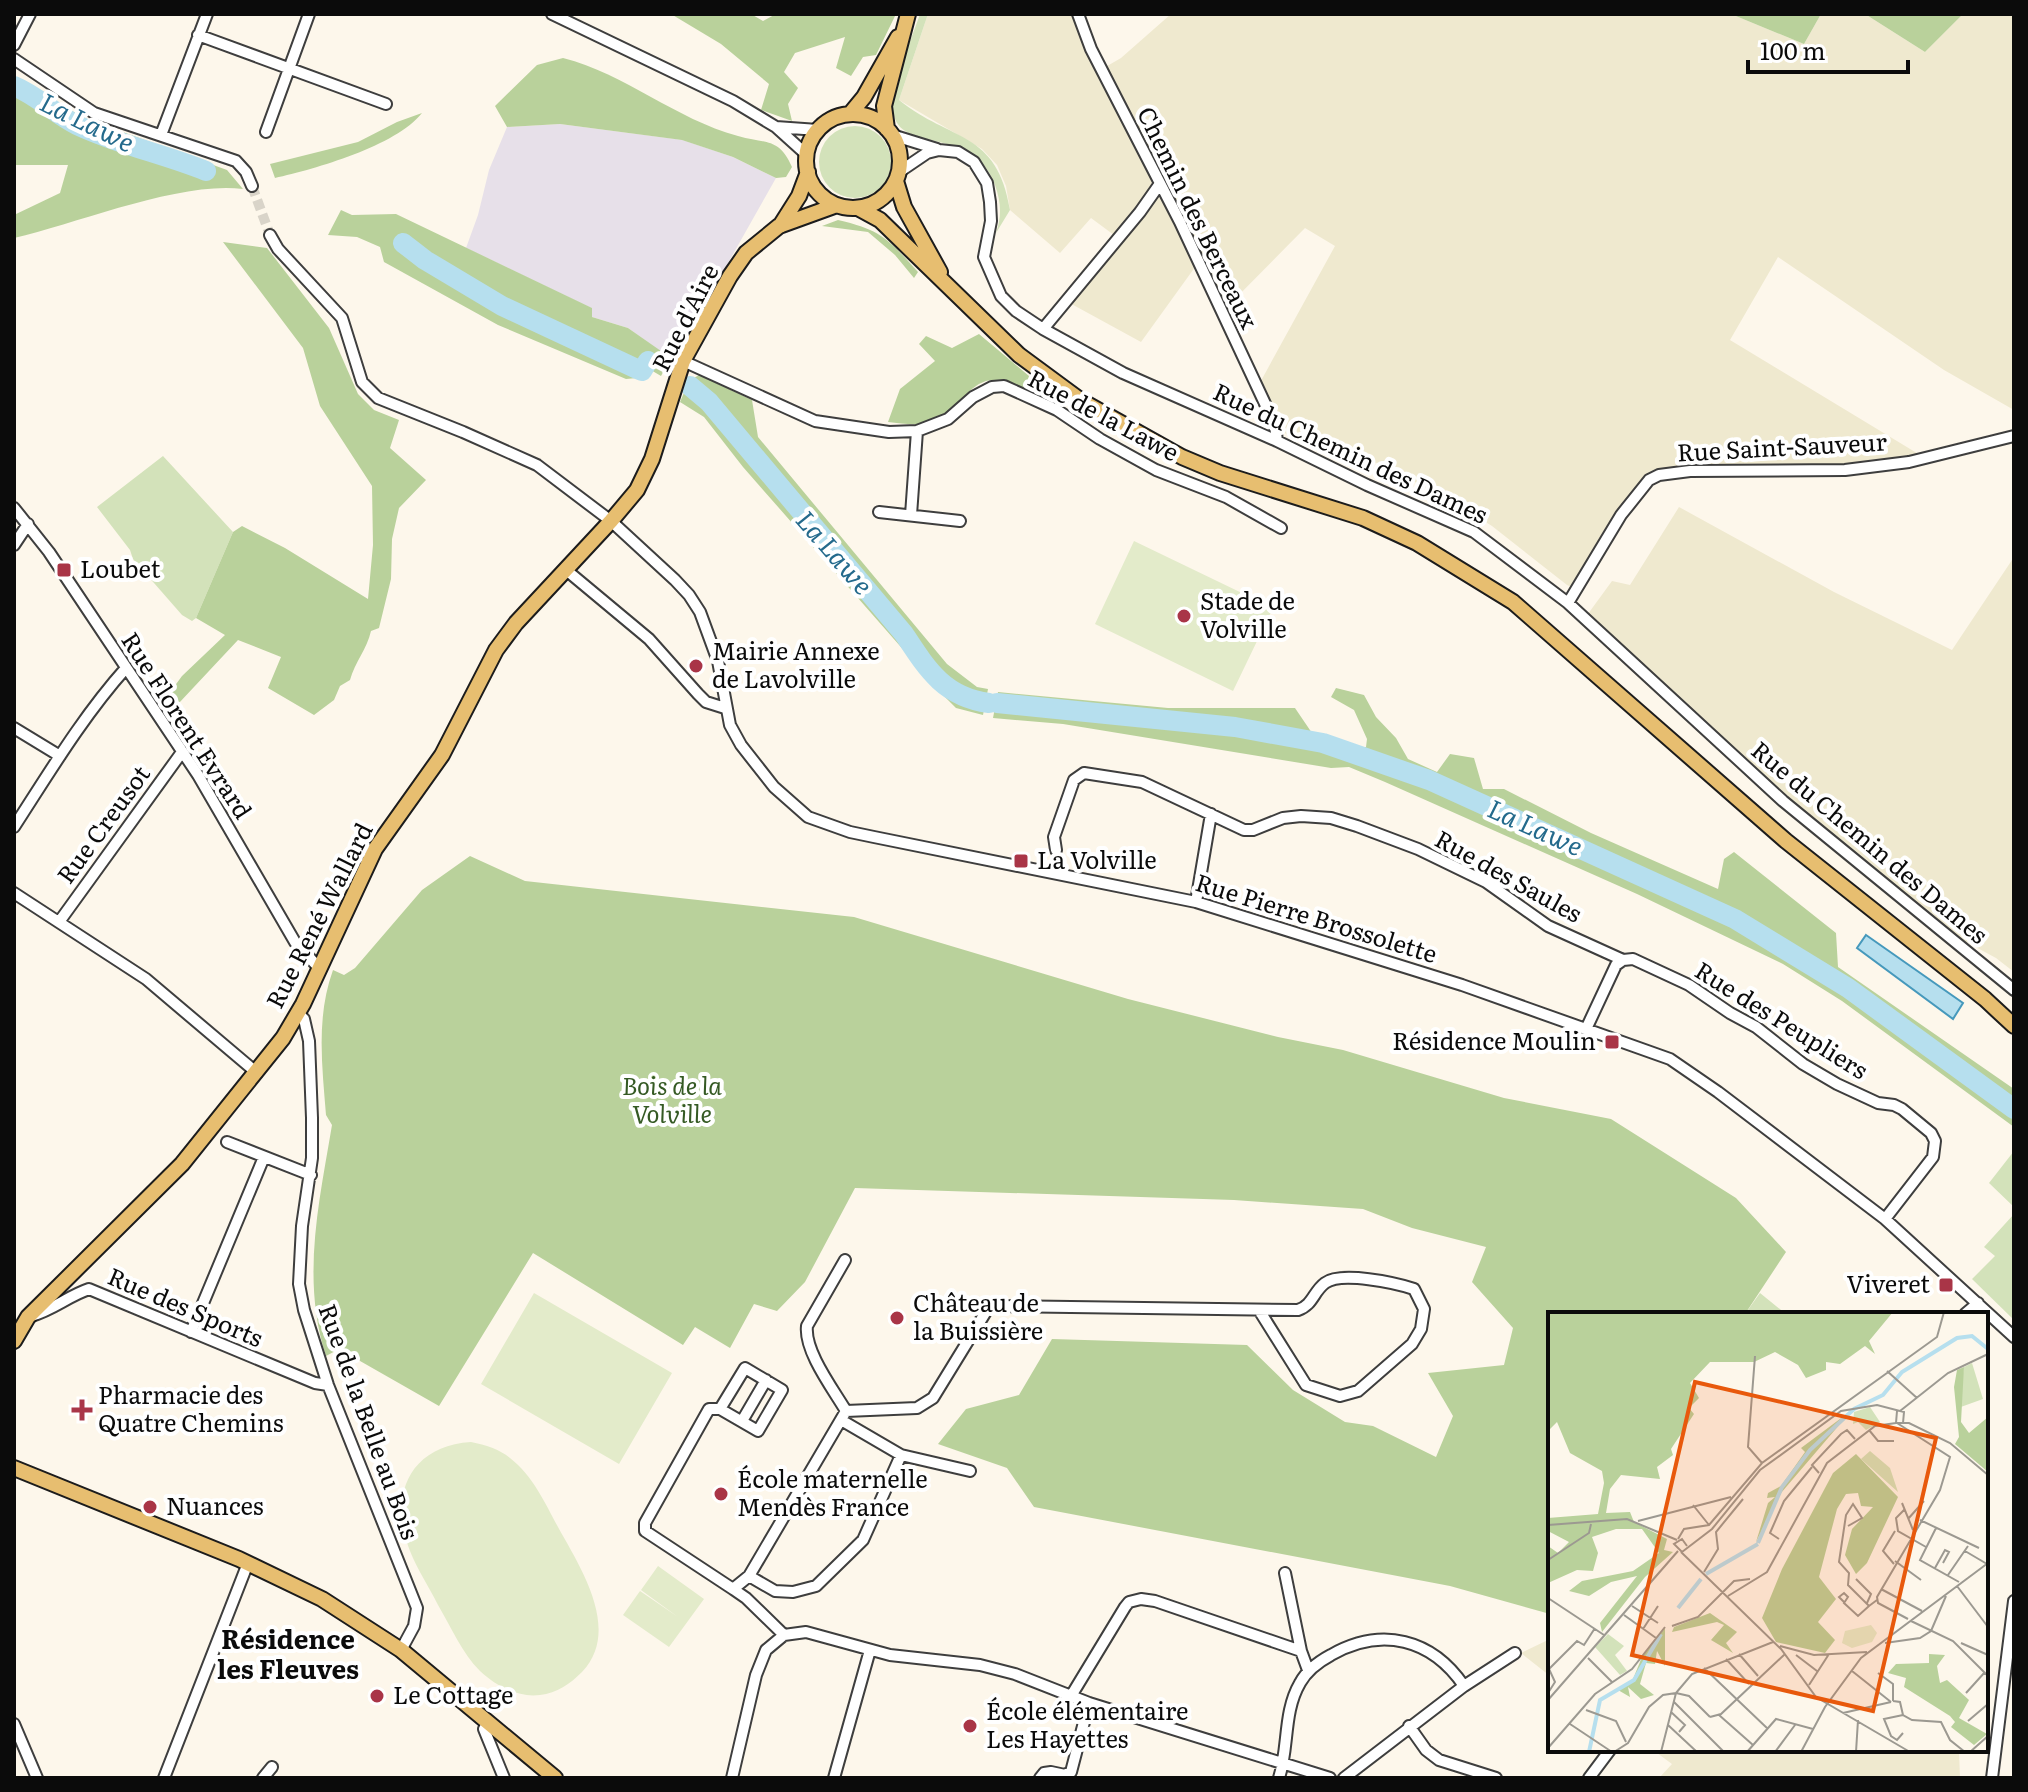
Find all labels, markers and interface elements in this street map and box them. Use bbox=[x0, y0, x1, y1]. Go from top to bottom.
scale bar bbox=[1748, 24, 1908, 74]
text: 100 m bbox=[1760, 32, 1826, 67]
water label: La Lawe bbox=[34, 81, 142, 160]
street label: Chemin des Berceaux bbox=[1130, 100, 1268, 334]
street label: Rue d'Aire bbox=[642, 257, 726, 377]
street label: Rue de la Lawe bbox=[1023, 359, 1186, 468]
street label: Rue du Chemin des Dames bbox=[1208, 373, 1494, 531]
street label: Rue Saint-Sauveur bbox=[1676, 423, 1888, 468]
water label: La Lawe bbox=[788, 501, 884, 602]
place label: Loubet bbox=[80, 550, 161, 585]
marker: Loubet bbox=[55, 561, 73, 579]
place label: Stade de Volville bbox=[1200, 582, 1295, 645]
marker: Stade de Volville bbox=[1175, 607, 1193, 625]
street label: Rue Florent Evrard bbox=[114, 624, 262, 825]
place label: Mairie Annexe de Lavolville bbox=[712, 632, 880, 695]
marker: Mairie Annexe de Lavolville bbox=[687, 657, 705, 675]
street label: Rue du Chemin des Dames bbox=[1745, 732, 1996, 951]
street label: Rue Creusot bbox=[47, 757, 157, 890]
water label: La Lawe bbox=[1482, 787, 1590, 864]
street label: Rue René Wallard bbox=[256, 816, 380, 1014]
street label: Rue des Saules bbox=[1429, 820, 1589, 930]
place label: La Volville bbox=[1037, 841, 1157, 876]
marker: La Volville bbox=[1012, 852, 1030, 870]
street label: Rue Pierre Brossolette bbox=[1192, 863, 1442, 970]
street label: Rue des Peupliers bbox=[1689, 952, 1876, 1086]
place label: Résidence Moulin bbox=[1392, 1022, 1596, 1057]
marker: Résidence Moulin bbox=[1603, 1033, 1621, 1051]
park label: Bois de la Volville bbox=[622, 1067, 722, 1130]
street label: Rue des Sports bbox=[103, 1257, 269, 1354]
place label: Viveret bbox=[1847, 1265, 1930, 1300]
marker: Viveret bbox=[1937, 1276, 1955, 1294]
place label: Château de la Buissière bbox=[913, 1284, 1043, 1347]
street label: Rue de la Belle au Bois bbox=[311, 1298, 429, 1544]
marker: Château de la Buissière bbox=[888, 1309, 906, 1327]
inset map bbox=[1548, 1312, 1988, 1752]
place label: Pharmacie des Quatre Chemins bbox=[98, 1376, 284, 1439]
marker: Pharmacie des Quatre Chemins bbox=[73, 1401, 91, 1419]
place label: École maternelle Mendès France bbox=[737, 1460, 928, 1523]
marker: École maternelle Mendès France bbox=[712, 1485, 730, 1503]
place label: Nuances bbox=[166, 1487, 264, 1522]
marker: Nuances bbox=[141, 1498, 159, 1516]
district label: Résidence les Fleuves bbox=[217, 1618, 359, 1687]
place label: Le Cottage bbox=[393, 1676, 513, 1711]
marker: Le Cottage bbox=[368, 1687, 386, 1705]
place label: École élémentaire Les Hayettes bbox=[986, 1692, 1189, 1755]
marker: École élémentaire Les Hayettes bbox=[961, 1717, 979, 1735]

